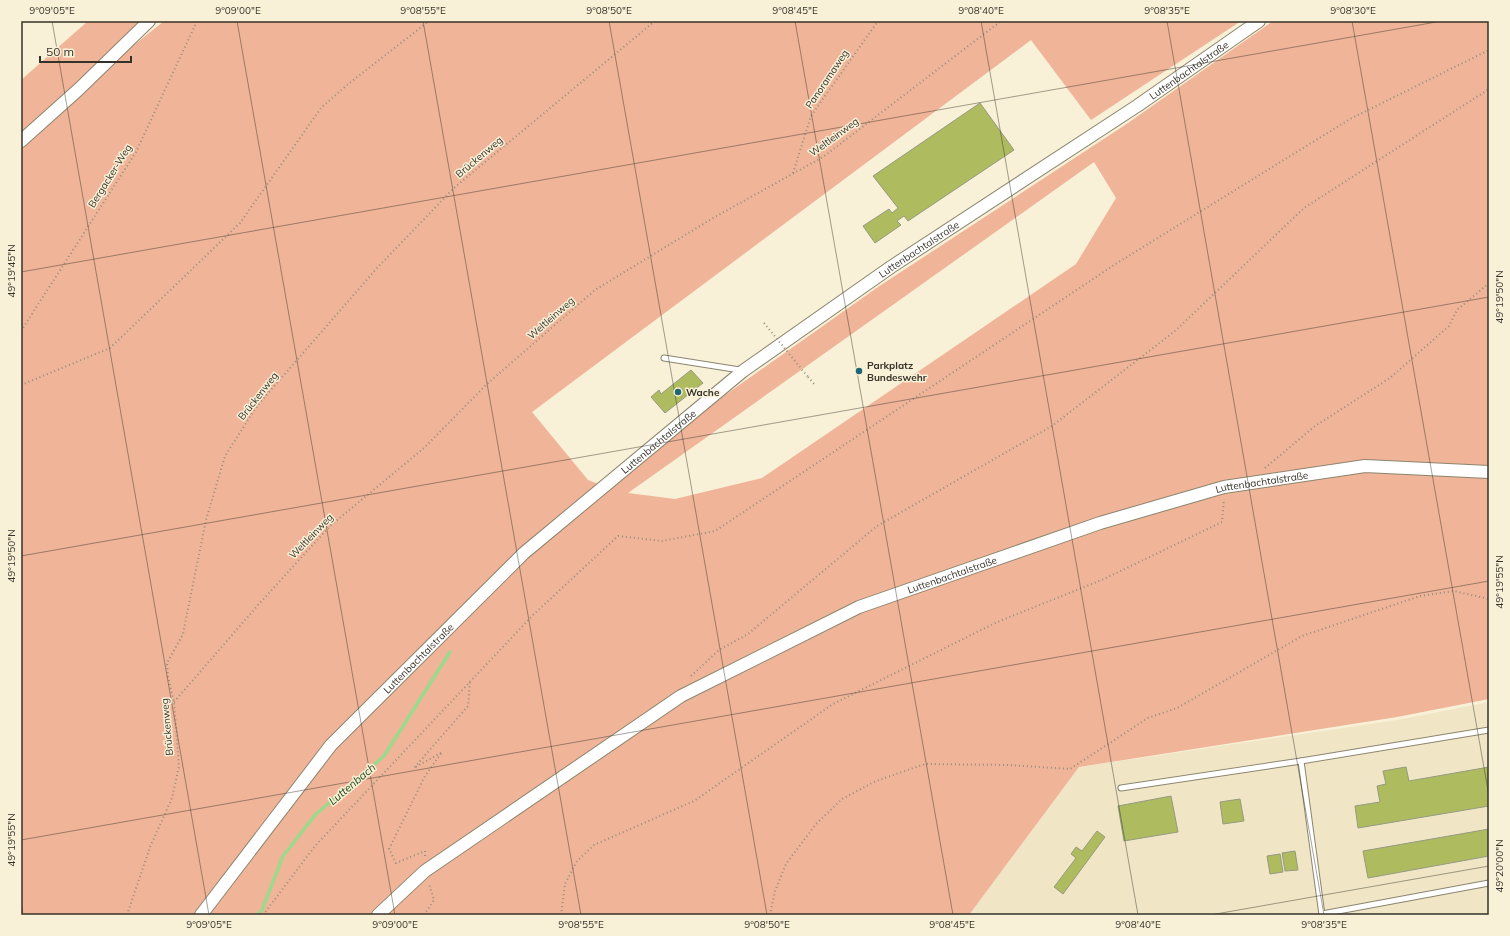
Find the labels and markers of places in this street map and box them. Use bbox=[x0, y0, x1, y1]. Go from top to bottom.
place label: Parkplatz Bundeswehr bbox=[867, 359, 927, 384]
marker: Parkplatz Bundeswehr bbox=[854, 366, 864, 376]
place label: Wache bbox=[686, 386, 720, 399]
marker: Wache bbox=[673, 387, 683, 397]

